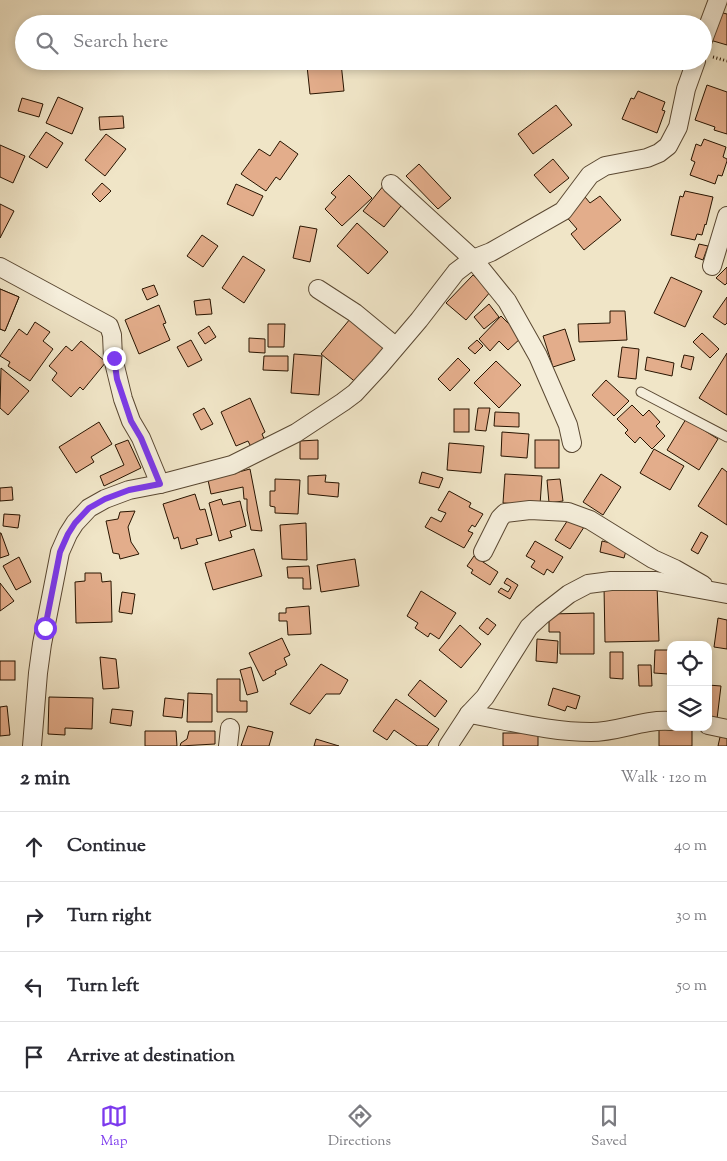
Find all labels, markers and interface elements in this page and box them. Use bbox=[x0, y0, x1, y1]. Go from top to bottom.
search box bbox=[15, 15, 712, 70]
icon: search bbox=[33, 29, 61, 57]
text: Search here bbox=[73, 29, 168, 56]
route end bbox=[103, 347, 126, 370]
route start bbox=[34, 617, 57, 640]
map controls bbox=[667, 641, 712, 731]
button: locate bbox=[667, 641, 712, 686]
button: layers bbox=[667, 686, 712, 731]
text: 2 min bbox=[20, 764, 70, 794]
text: Walk · 120 m bbox=[621, 767, 707, 790]
icon: ahead bbox=[20, 833, 48, 861]
text: Continue bbox=[67, 833, 146, 860]
text: 40 m bbox=[674, 835, 707, 858]
icon: right bbox=[20, 903, 48, 931]
text: Turn right bbox=[67, 903, 151, 930]
text: 30 m bbox=[676, 905, 707, 928]
icon: left bbox=[20, 973, 48, 1001]
text: Turn left bbox=[67, 973, 139, 1000]
text: 50 m bbox=[676, 975, 707, 998]
icon: arrive bbox=[20, 1043, 48, 1071]
text: Arrive at destination bbox=[67, 1043, 235, 1070]
tab: Map bbox=[100, 1102, 128, 1152]
tab: Directions bbox=[328, 1102, 391, 1152]
tab: Saved bbox=[591, 1102, 627, 1152]

